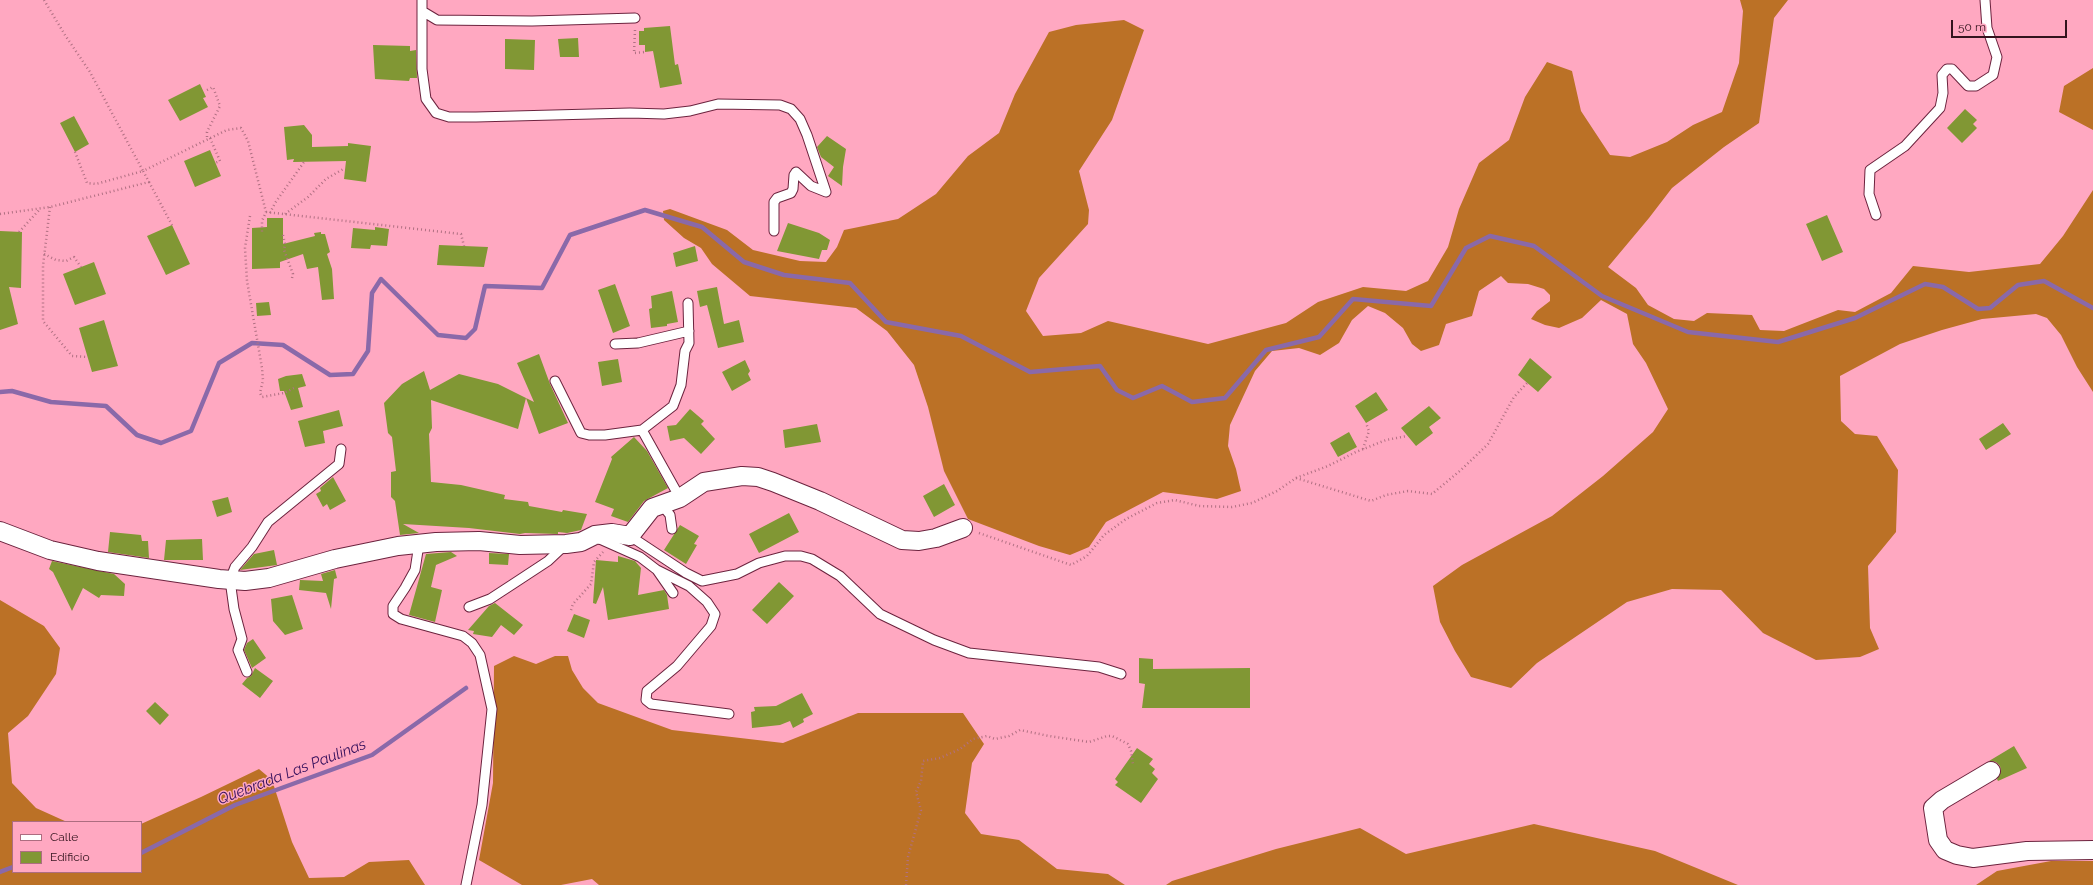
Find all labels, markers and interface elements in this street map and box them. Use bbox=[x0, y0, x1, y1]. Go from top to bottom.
scale bar bbox=[1953, 12, 2069, 38]
text: 50 m bbox=[1958, 20, 1986, 34]
water label: Quebrada Las Paulinas bbox=[215, 735, 369, 809]
legend bbox=[12, 821, 142, 873]
text: Calle bbox=[50, 830, 78, 844]
text: Edificio bbox=[50, 850, 90, 864]

